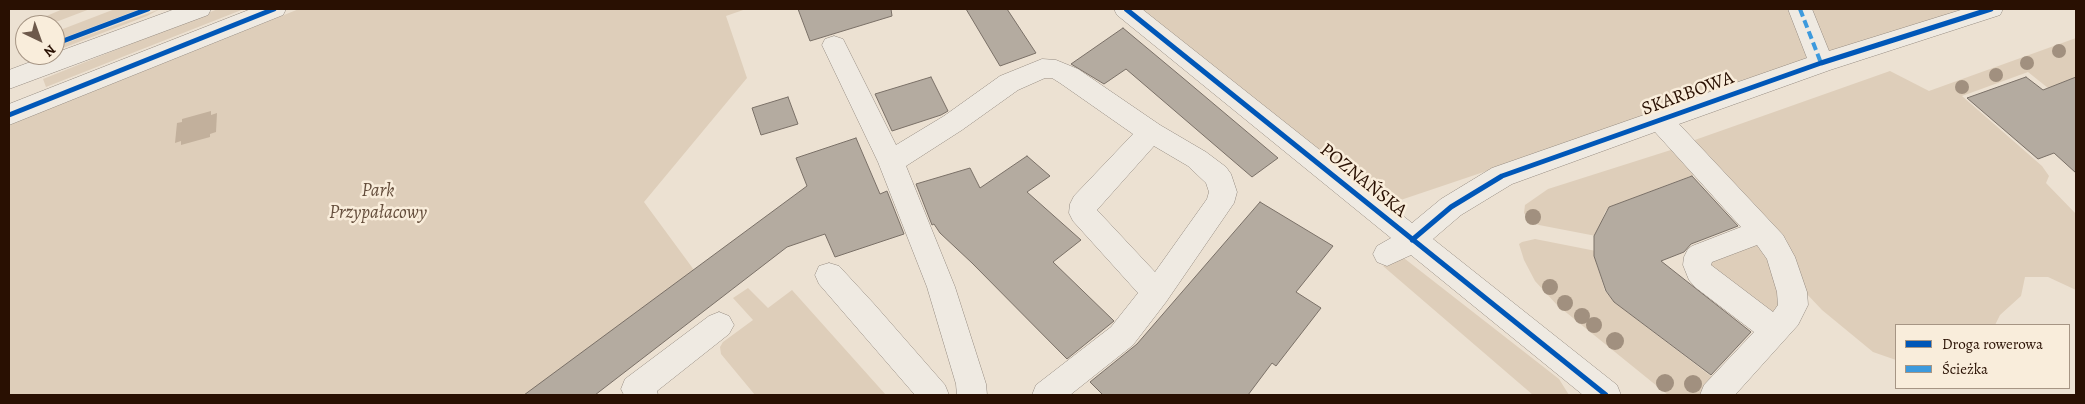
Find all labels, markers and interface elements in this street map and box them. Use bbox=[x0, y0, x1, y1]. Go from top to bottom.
north arrow bbox=[15, 15, 65, 65]
text: N bbox=[40, 40, 60, 61]
street label: SKARBOWA bbox=[1639, 67, 1737, 121]
street label: POZNAŃSKA bbox=[1315, 139, 1411, 223]
park label: Park Przypałacowy bbox=[329, 180, 427, 224]
legend bbox=[1895, 324, 2070, 389]
text: Droga rowerowa bbox=[1942, 334, 2043, 354]
text: Ścieżka bbox=[1942, 359, 1988, 379]

